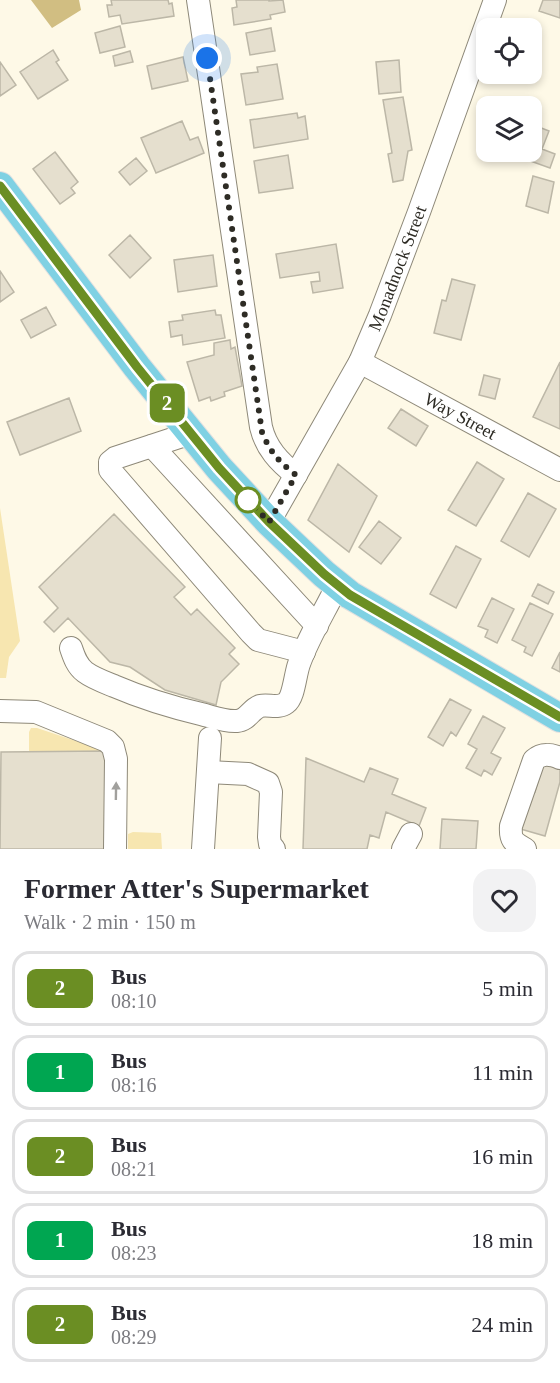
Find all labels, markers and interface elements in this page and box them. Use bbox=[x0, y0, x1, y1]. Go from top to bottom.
map controls bbox=[476, 18, 542, 162]
button: locate bbox=[476, 18, 542, 84]
your location bbox=[192, 43, 222, 73]
button: layers bbox=[476, 96, 542, 162]
street label: Monadnock Street bbox=[364, 203, 430, 334]
line badge: 2 bbox=[148, 384, 186, 422]
street label: Way Street bbox=[421, 389, 500, 444]
text: 2 bbox=[162, 391, 172, 415]
unlabelled marker bbox=[235, 487, 261, 513]
one-way arrow bbox=[111, 781, 120, 800]
button: heart bbox=[473, 869, 536, 932]
text: Former Atter's Supermarket bbox=[24, 873, 369, 904]
text: Walk · 2 min · 150 m bbox=[24, 911, 196, 933]
text: Bus bbox=[111, 964, 146, 989]
text: 2 bbox=[55, 976, 65, 1000]
text: 5 min bbox=[482, 976, 533, 1001]
text: 08:10 bbox=[111, 990, 157, 1012]
text: Bus bbox=[111, 1048, 146, 1073]
text: 1 bbox=[55, 1060, 65, 1084]
text: 11 min bbox=[472, 1060, 533, 1085]
text: 08:16 bbox=[111, 1074, 157, 1096]
text: Bus bbox=[111, 1132, 146, 1157]
text: 2 bbox=[55, 1144, 65, 1168]
text: 16 min bbox=[471, 1144, 533, 1169]
text: 08:21 bbox=[111, 1158, 157, 1180]
text: Bus bbox=[111, 1216, 146, 1241]
text: 1 bbox=[55, 1228, 65, 1252]
text: 18 min bbox=[471, 1228, 533, 1253]
text: 08:23 bbox=[111, 1242, 157, 1264]
text: Bus bbox=[111, 1300, 146, 1325]
text: 2 bbox=[55, 1312, 65, 1336]
text: 24 min bbox=[471, 1312, 533, 1337]
text: 08:29 bbox=[111, 1326, 157, 1348]

